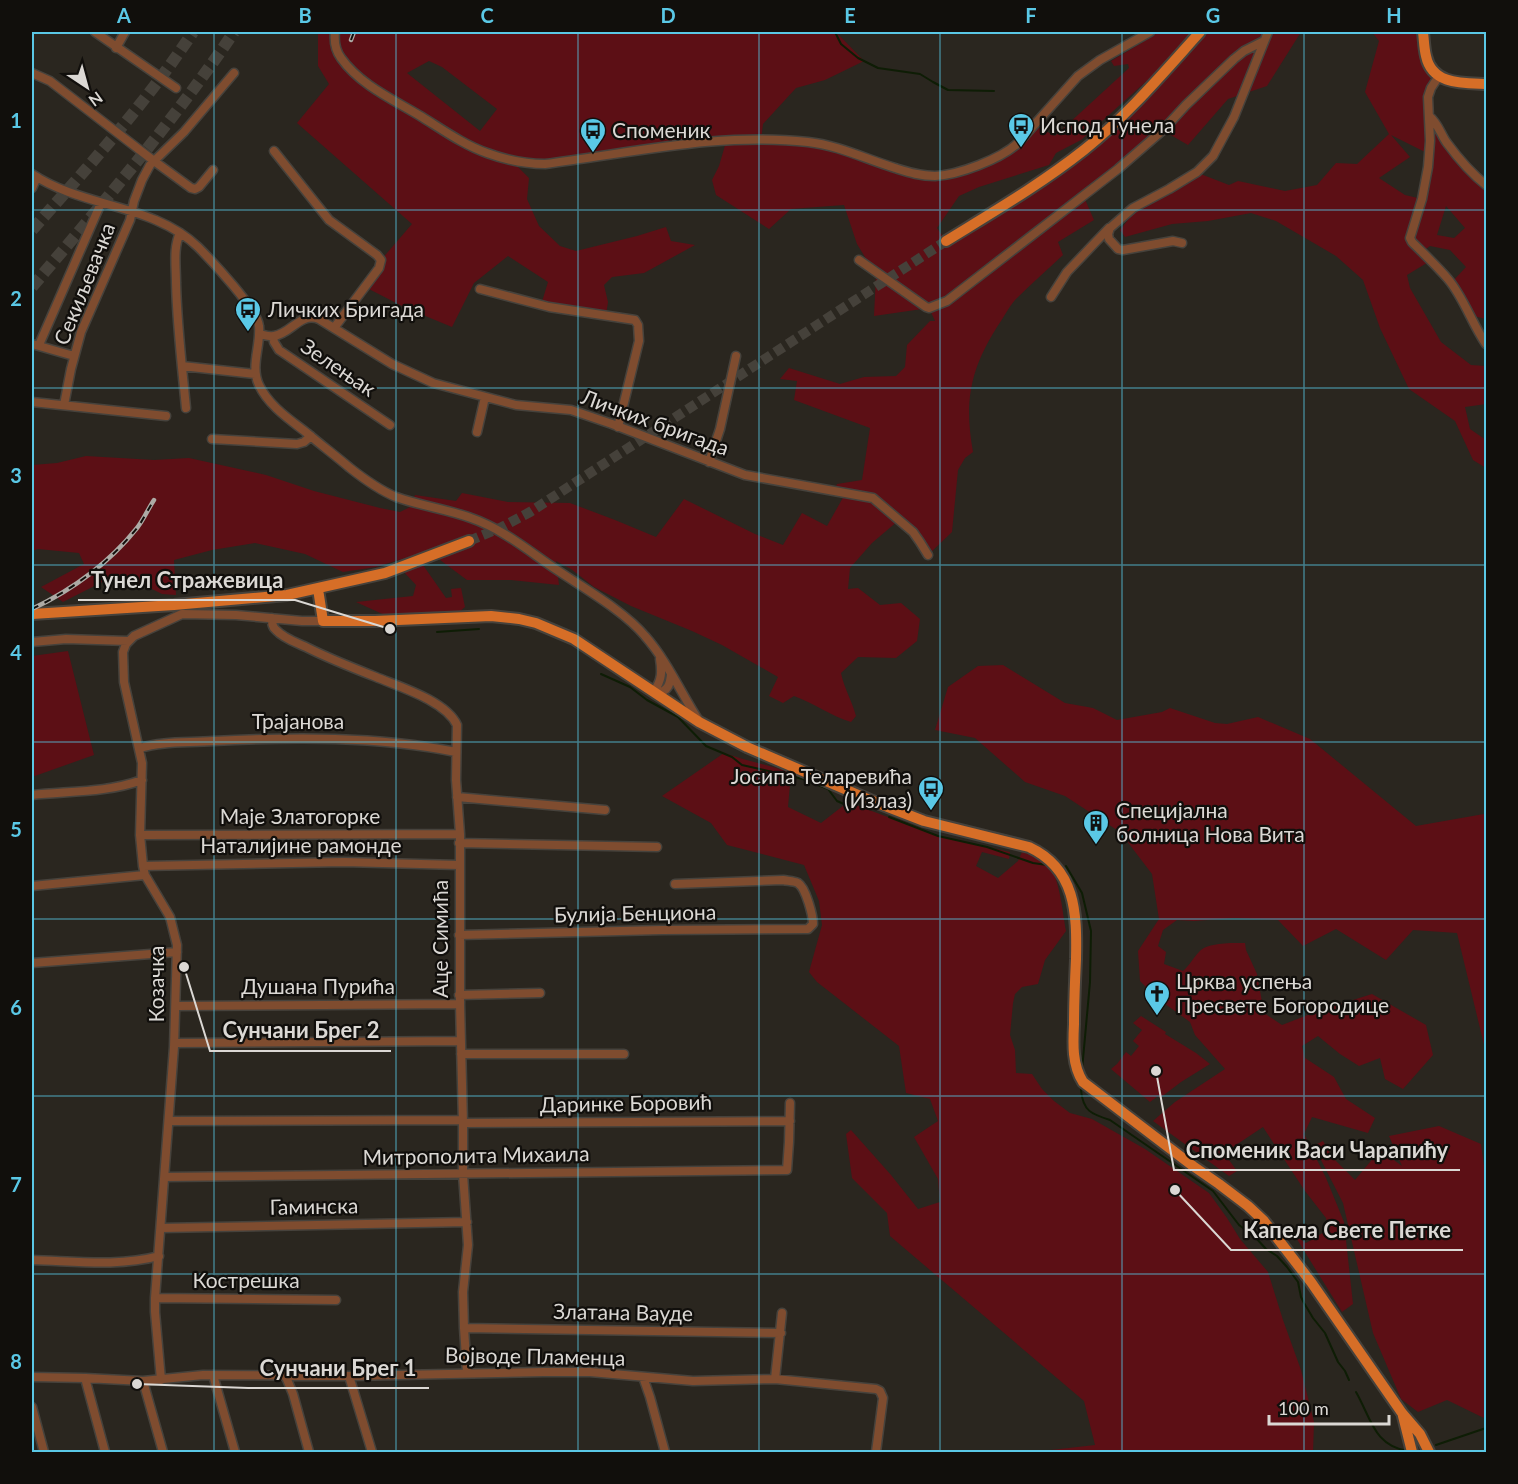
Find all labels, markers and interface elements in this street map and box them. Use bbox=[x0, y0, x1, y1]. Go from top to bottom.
text: A bbox=[116, 3, 131, 27]
text: B bbox=[298, 3, 312, 27]
text: C bbox=[480, 3, 494, 27]
text: D bbox=[660, 3, 676, 27]
text: E bbox=[844, 3, 856, 27]
text: F bbox=[1025, 3, 1037, 27]
text: G bbox=[1206, 3, 1220, 27]
text: H bbox=[1386, 3, 1402, 27]
north arrow bbox=[57, 57, 117, 117]
text: N bbox=[86, 88, 107, 111]
text: 1 bbox=[10, 108, 22, 132]
bus stop icon: Испод Тунела bbox=[1006, 111, 1036, 149]
place label: Испод Тунела bbox=[1040, 112, 1174, 137]
bus stop icon: Споменик bbox=[578, 116, 608, 154]
place label: Споменик bbox=[612, 117, 711, 142]
street label: Секиљевачка bbox=[48, 219, 119, 348]
text: 2 bbox=[10, 286, 22, 310]
bus stop icon: Личких Бригада bbox=[233, 295, 263, 333]
place label: Личких Бригада bbox=[267, 296, 424, 321]
street label: Зелењак bbox=[297, 333, 381, 401]
street label: Личких бригада bbox=[577, 383, 733, 460]
text: 3 bbox=[10, 463, 22, 487]
callout: Тунел Стражевица bbox=[78, 560, 295, 600]
text: Тунел Стражевица bbox=[91, 566, 283, 593]
text: 4 bbox=[10, 640, 22, 664]
street label: Трајанова bbox=[252, 708, 344, 733]
place label: Јосипа Теларевића (Излаз) bbox=[731, 763, 912, 812]
bus stop icon: Јосипа Теларевића (Излаз) bbox=[916, 774, 946, 812]
place label: Специјална болница Нова Вита bbox=[1116, 797, 1305, 846]
street label: Маје Златогорке bbox=[220, 803, 380, 828]
building icon: Специјална болница Нова Вита bbox=[1081, 808, 1111, 846]
text: 5 bbox=[10, 817, 22, 841]
street label: Наталијине рамонде bbox=[200, 832, 402, 857]
street label: Аце Симића bbox=[427, 880, 452, 998]
street label: Булија Бенциона bbox=[554, 899, 716, 926]
street label: Козачка bbox=[143, 946, 168, 1022]
place label: Црква успења Пресвете Богородице bbox=[1176, 968, 1389, 1017]
street label: Душана Пурића bbox=[241, 973, 395, 998]
church icon: Црква успења Пресвете Богородице bbox=[1142, 979, 1172, 1017]
text: 6 bbox=[10, 995, 22, 1019]
callout: Сунчани Брег 2 bbox=[210, 1011, 391, 1051]
text: Сунчани Брег 2 bbox=[222, 1016, 380, 1043]
street label: Даринке Боровић bbox=[540, 1088, 712, 1117]
callout: Споменик Васи Чарапићу bbox=[1174, 1130, 1460, 1170]
text: Споменик Васи Чарапићу bbox=[1186, 1136, 1449, 1163]
street label: Митрополита Михаила bbox=[362, 1140, 590, 1169]
text: 7 bbox=[10, 1172, 22, 1196]
street label: Гаминска bbox=[269, 1192, 359, 1219]
callout: Капела Свете Петке bbox=[1231, 1210, 1463, 1250]
text: Капела Свете Петке bbox=[1243, 1216, 1451, 1243]
street label: Кострешка bbox=[192, 1267, 300, 1292]
street label: Златана Вауде bbox=[553, 1298, 693, 1325]
street label: Војводе Пламенца bbox=[445, 1341, 625, 1370]
callout: Сунчани Брег 1 bbox=[248, 1348, 429, 1388]
text: 8 bbox=[10, 1349, 22, 1373]
text: Сунчани Брег 1 bbox=[259, 1354, 417, 1381]
scale bar bbox=[1269, 1388, 1389, 1426]
text: 100 m bbox=[1278, 1397, 1329, 1419]

